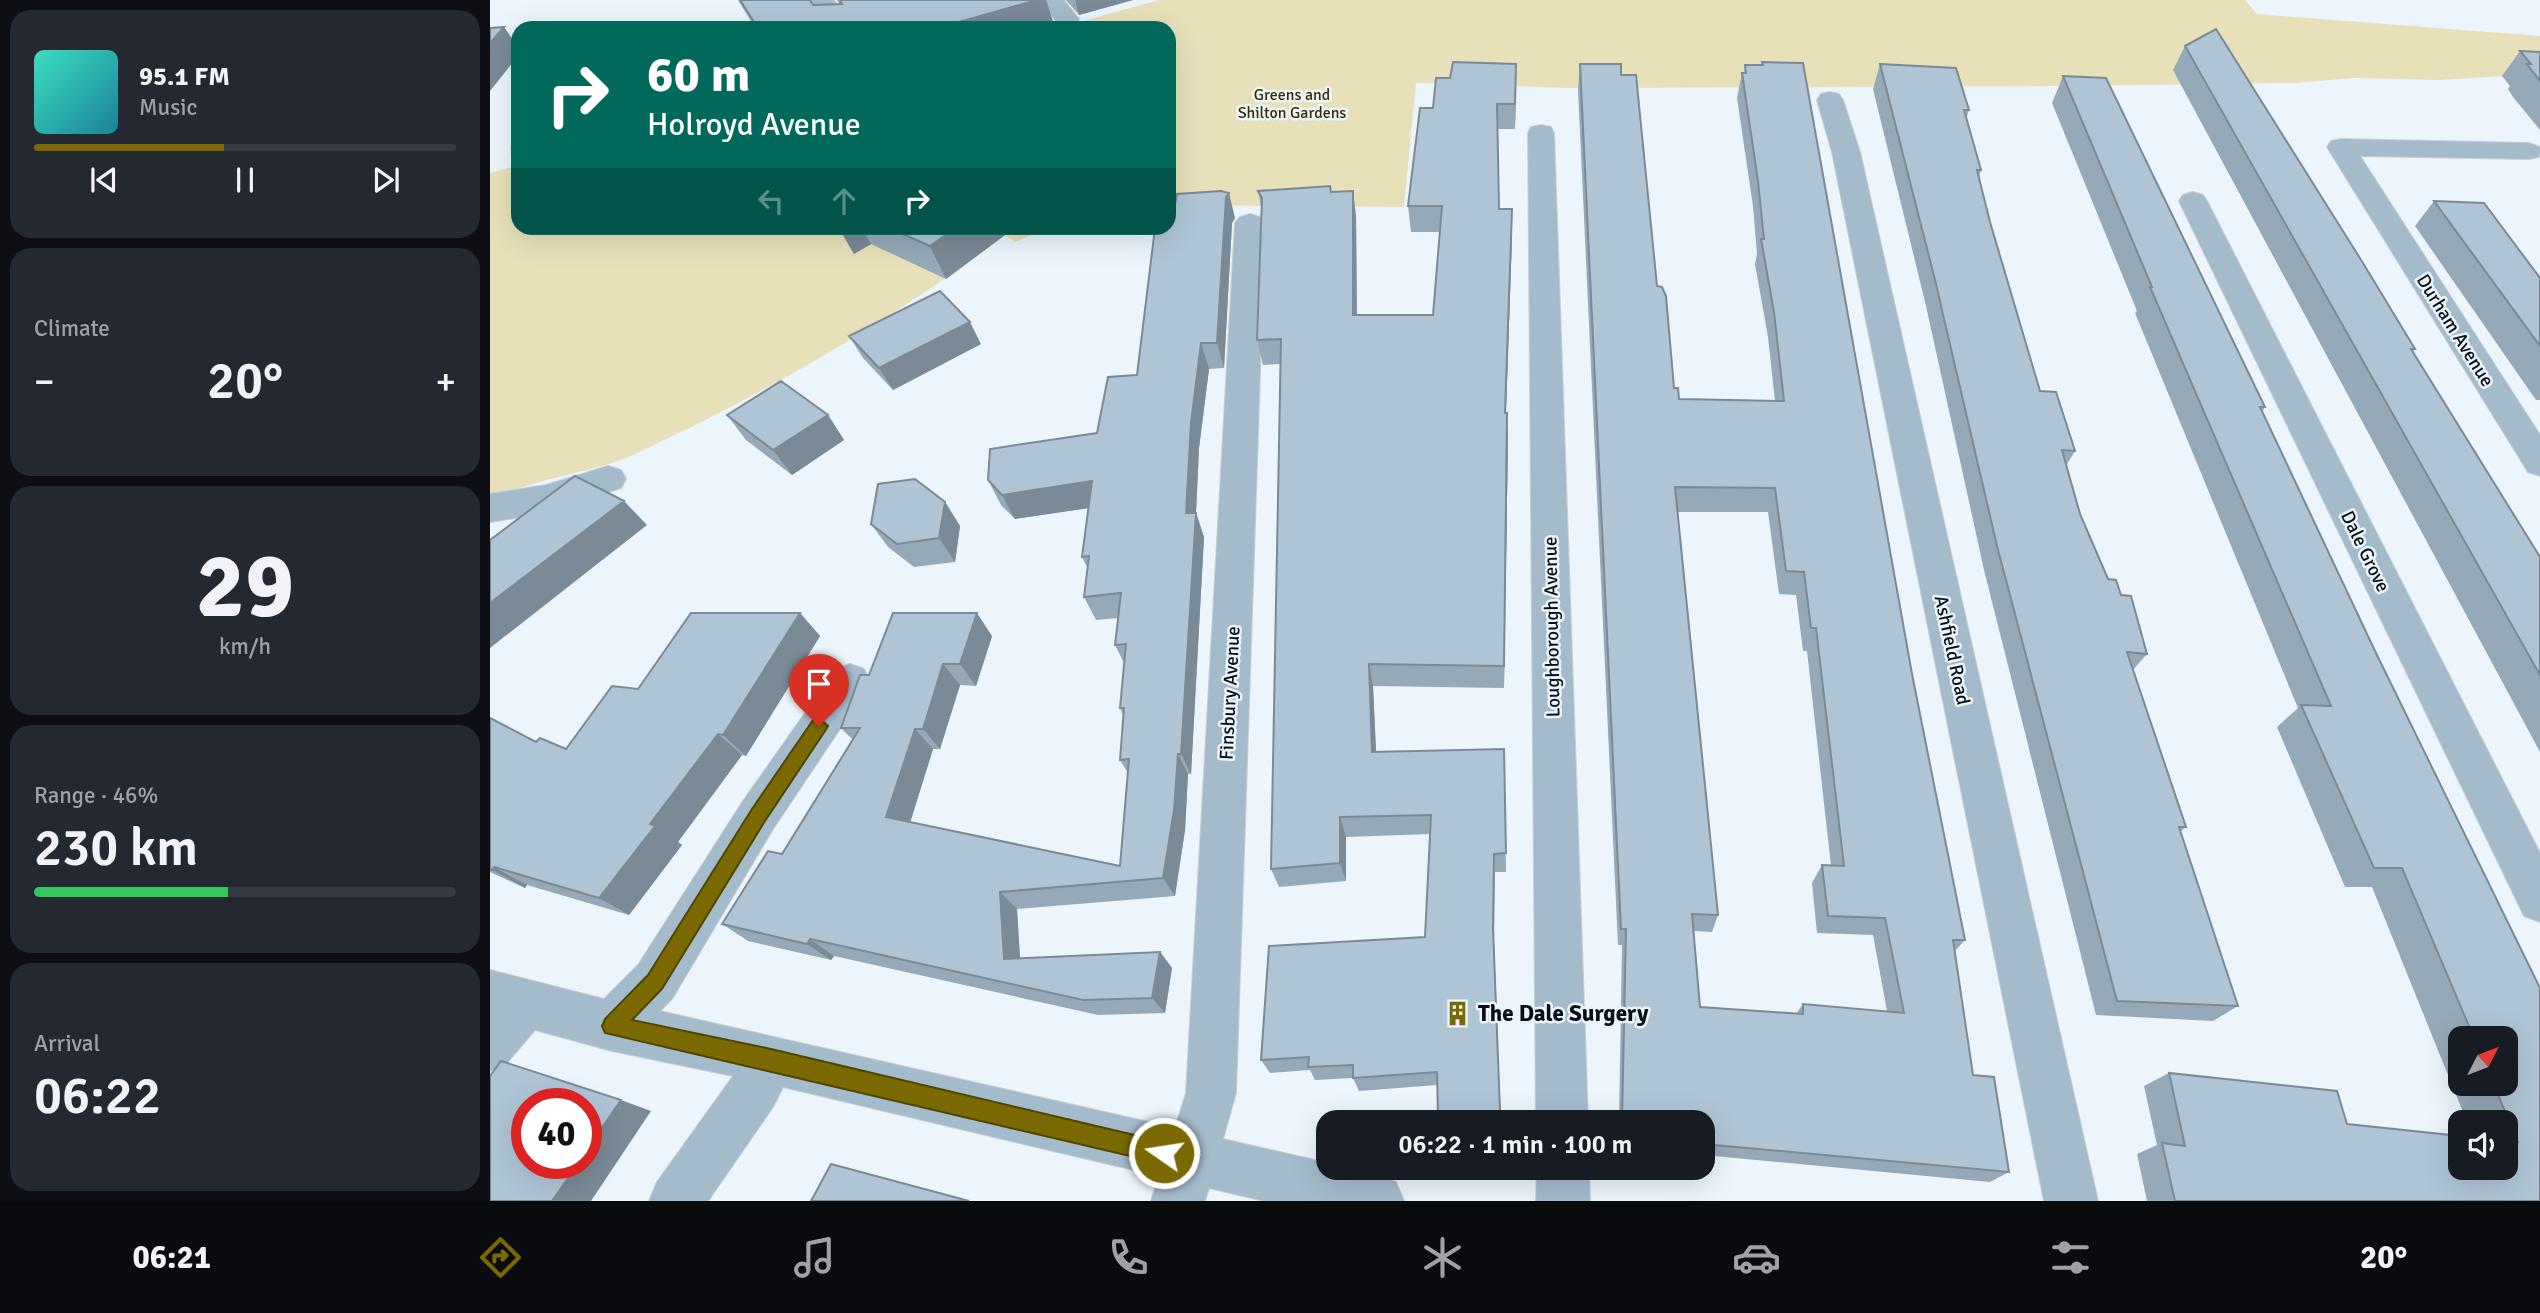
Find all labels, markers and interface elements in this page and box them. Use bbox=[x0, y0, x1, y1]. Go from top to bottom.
text: 60 m bbox=[647, 45, 750, 105]
icon: right bbox=[532, 49, 623, 140]
text: 95.1 FM bbox=[139, 61, 230, 93]
park label: Greens and Shilton Gardens bbox=[1238, 85, 1346, 123]
text: Music bbox=[139, 93, 197, 122]
text: Holroyd Avenue bbox=[647, 105, 861, 144]
icon: previous bbox=[85, 161, 123, 199]
icon: pause bbox=[226, 161, 264, 199]
icon: next bbox=[367, 161, 405, 199]
icon: left bbox=[752, 182, 790, 220]
icon: ahead bbox=[825, 182, 863, 220]
icon: right bbox=[898, 182, 936, 220]
street label: Durham Avenue bbox=[2411, 270, 2499, 391]
text: Climate bbox=[34, 314, 110, 343]
text: 20° bbox=[207, 349, 283, 413]
text: − bbox=[34, 358, 55, 405]
text: + bbox=[435, 358, 456, 405]
street label: Dale Grove bbox=[2335, 507, 2395, 596]
text: 29 bbox=[196, 530, 294, 643]
street label: Loughborough Avenue bbox=[1538, 536, 1566, 718]
street label: Ashfield Road bbox=[1929, 593, 1975, 707]
street label: Finsbury Avenue bbox=[1215, 625, 1245, 761]
text: km/h bbox=[219, 632, 271, 661]
pin bbox=[789, 654, 849, 726]
icon: arrive bbox=[800, 665, 838, 703]
text: Range · 46% bbox=[34, 781, 158, 810]
text: 230 km bbox=[34, 816, 198, 880]
building icon: The Dale Surgery bbox=[1444, 999, 1472, 1027]
place label: The Dale Surgery bbox=[1478, 999, 1649, 1028]
north arrow bbox=[2448, 1026, 2518, 1096]
map controls bbox=[2448, 1026, 2518, 1180]
text: Arrival bbox=[34, 1029, 100, 1058]
text: 06:22 bbox=[34, 1064, 161, 1128]
speed limit sign: 40 bbox=[511, 1088, 602, 1179]
button: sound bbox=[2448, 1110, 2518, 1180]
position arrow bbox=[1127, 1116, 1201, 1190]
text: 06:22 · 1 min · 100 m bbox=[1399, 1129, 1632, 1161]
icon: directions bbox=[476, 1233, 525, 1282]
icon: music bbox=[790, 1233, 839, 1282]
icon: phone bbox=[1104, 1233, 1153, 1282]
icon: climate bbox=[1418, 1233, 1467, 1282]
icon: car bbox=[1732, 1233, 1781, 1282]
icon: filters bbox=[2046, 1233, 2095, 1282]
text: 06:21 bbox=[133, 1238, 211, 1277]
text: 20° bbox=[2360, 1238, 2407, 1277]

